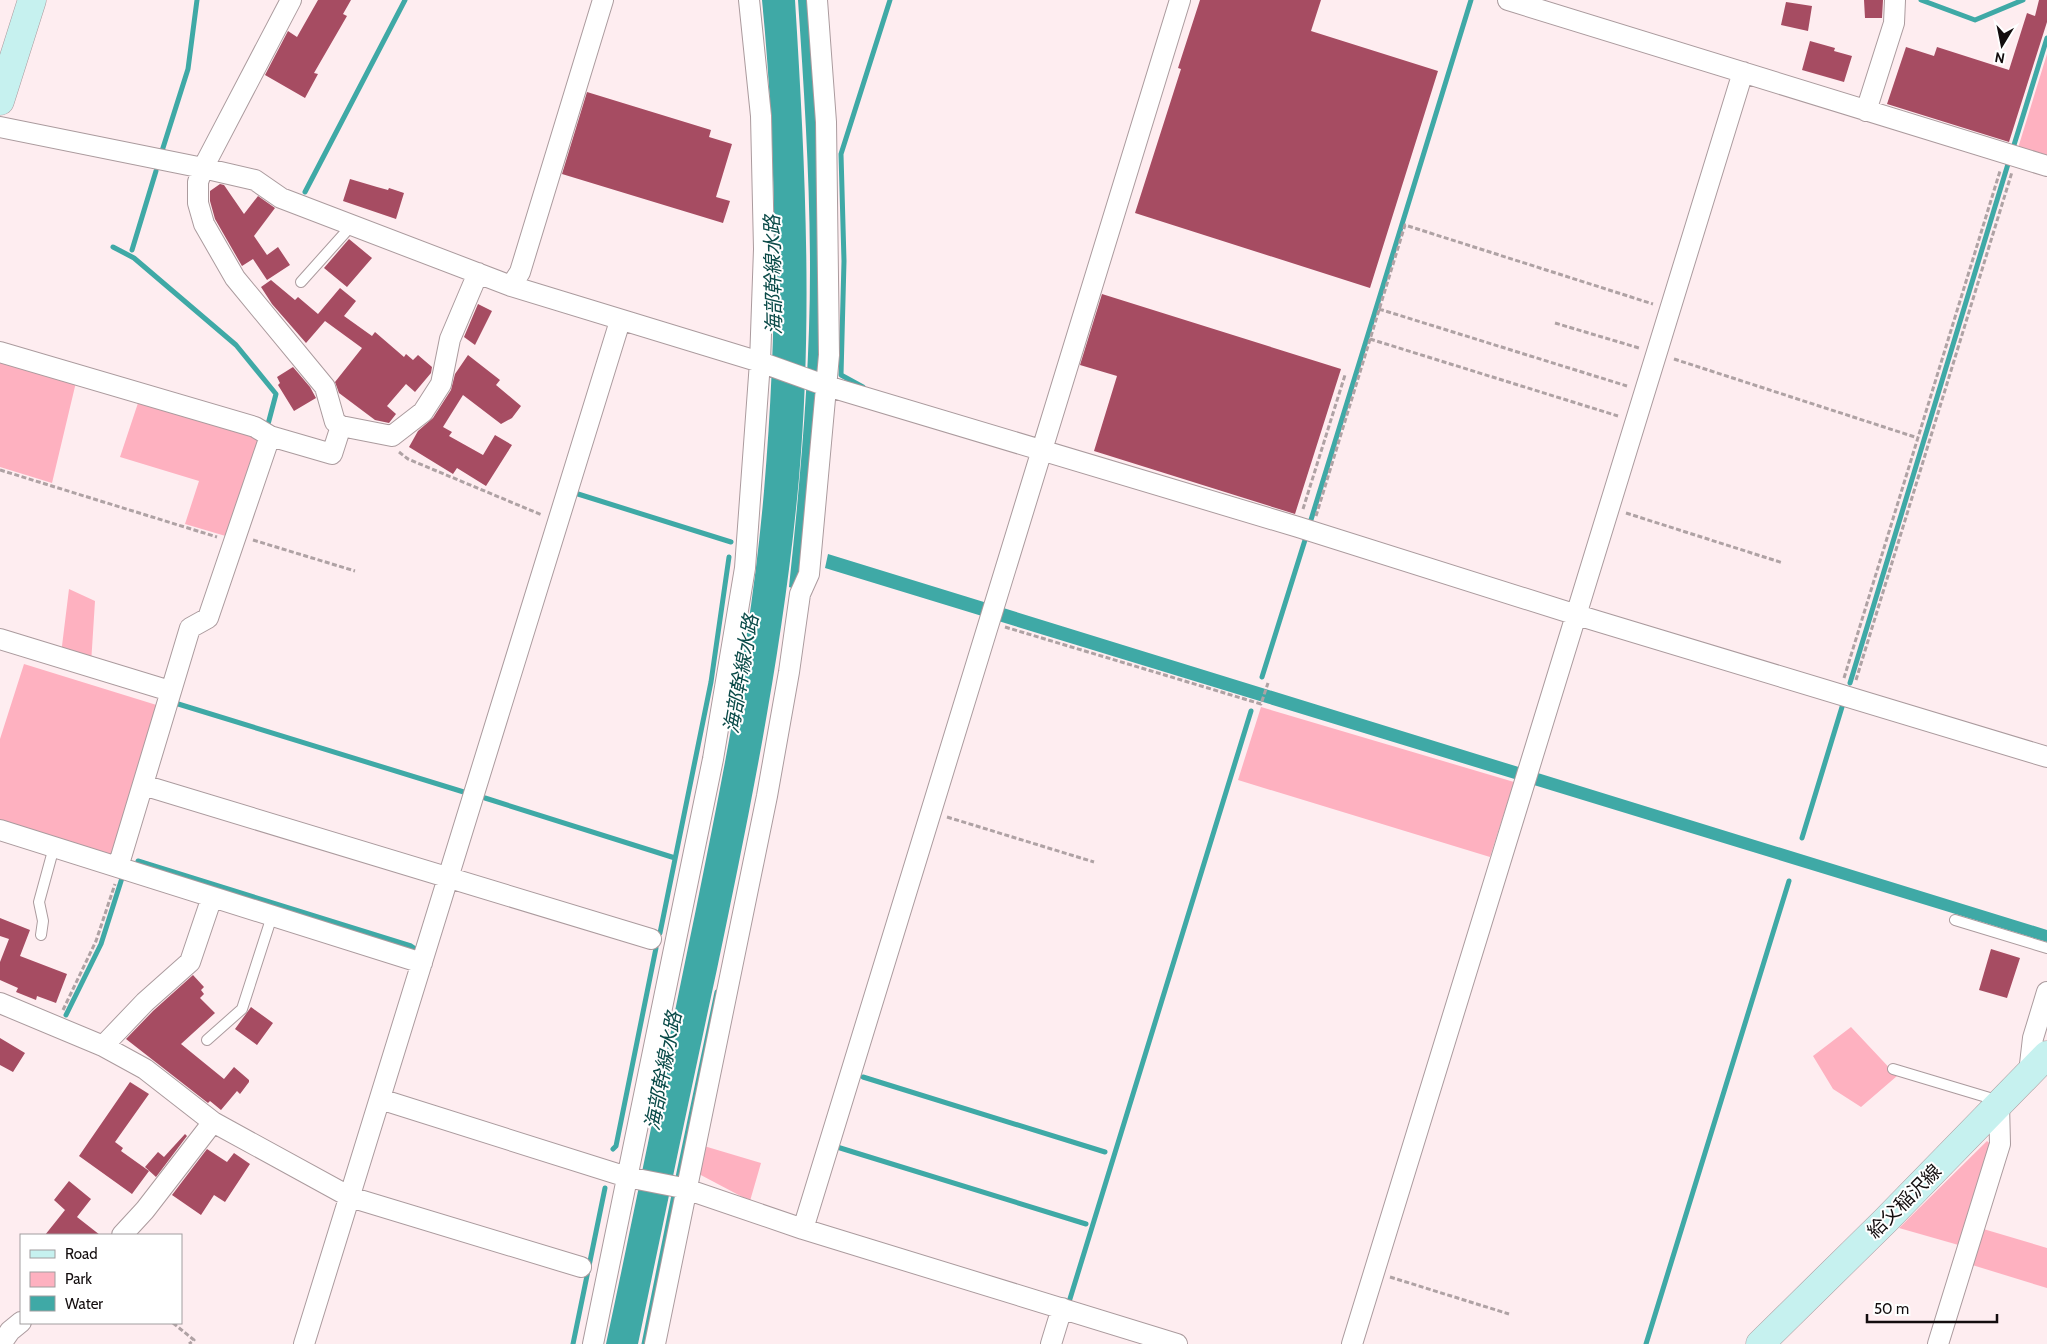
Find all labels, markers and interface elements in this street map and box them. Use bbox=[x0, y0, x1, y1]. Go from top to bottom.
north arrow bbox=[1977, 20, 2027, 70]
text: N bbox=[1993, 48, 2006, 68]
water label: 海部幹線水路 bbox=[760, 213, 786, 335]
water label: 海部幹線水路 bbox=[719, 611, 764, 735]
water label: 海部幹線水路 bbox=[640, 1008, 687, 1132]
street label: 給父稲沢線 bbox=[1863, 1160, 1946, 1243]
legend bbox=[20, 1234, 182, 1324]
text: Road bbox=[65, 1245, 98, 1263]
text: Park bbox=[65, 1270, 92, 1288]
scale bar bbox=[1867, 1292, 1997, 1324]
text: Water bbox=[65, 1295, 103, 1313]
text: 50 m bbox=[1874, 1300, 1909, 1318]

